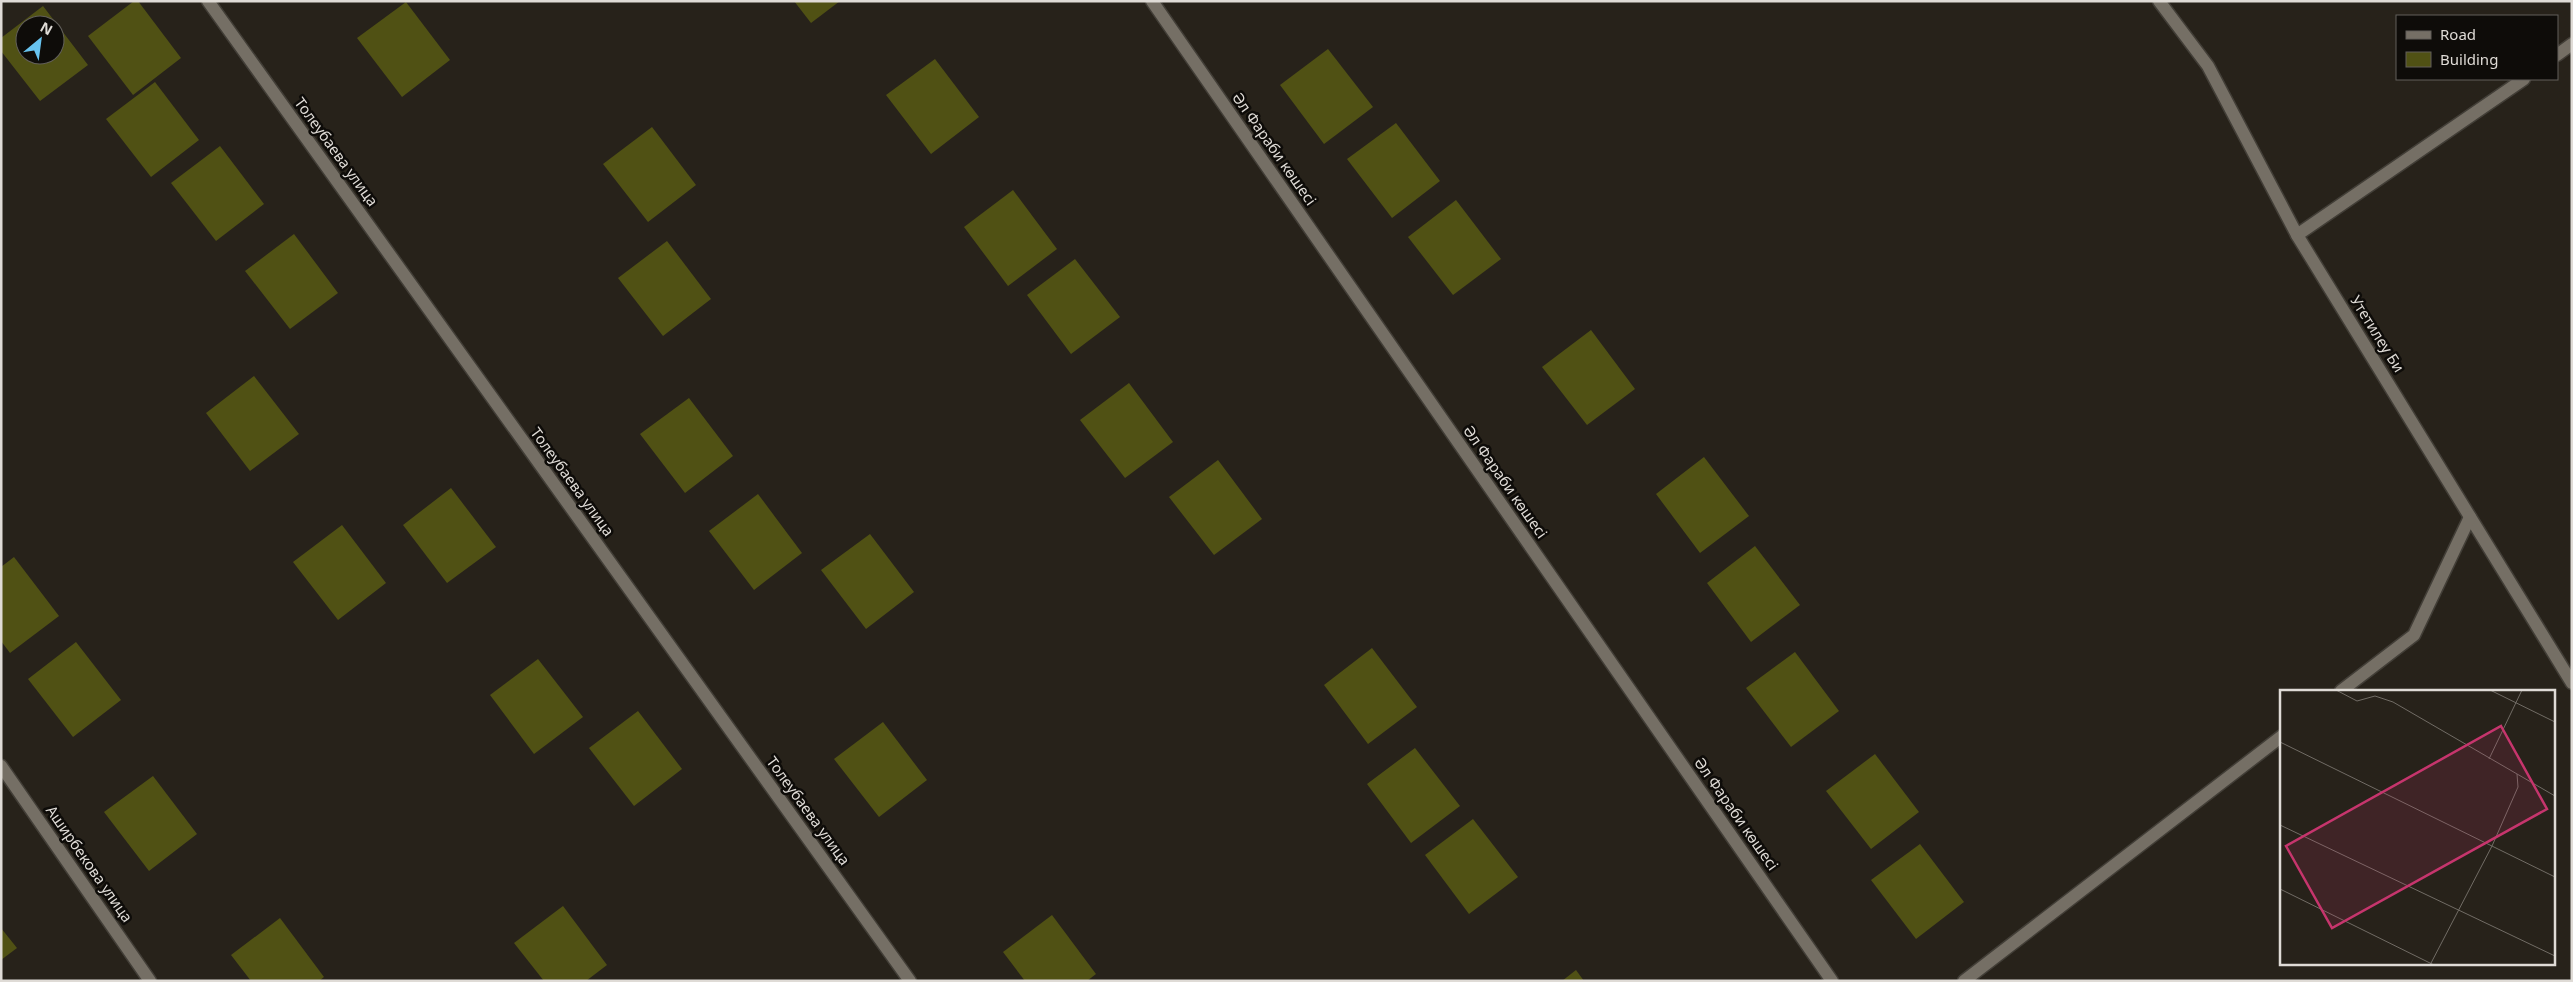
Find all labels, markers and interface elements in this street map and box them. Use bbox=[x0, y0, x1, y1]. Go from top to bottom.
north arrow bbox=[15, 15, 65, 65]
legend bbox=[2396, 15, 2558, 80]
text: N bbox=[37, 17, 56, 39]
text: Road bbox=[2440, 24, 2476, 44]
text: Building bbox=[2440, 49, 2498, 69]
street label: Әл Фараби көшесі bbox=[1228, 88, 1321, 209]
street label: Толеубаева улица bbox=[291, 93, 383, 210]
street label: Утетилеу Би bbox=[2346, 291, 2409, 376]
street label: Әл Фараби көшесі bbox=[1459, 421, 1552, 542]
street label: Толеубаева улица bbox=[527, 423, 619, 540]
inset map bbox=[2280, 690, 2556, 964]
street label: Толеубаева улица bbox=[763, 752, 855, 869]
street label: Әл Фараби көшесі bbox=[1690, 753, 1783, 874]
street label: Аширбекова улица bbox=[42, 801, 138, 926]

